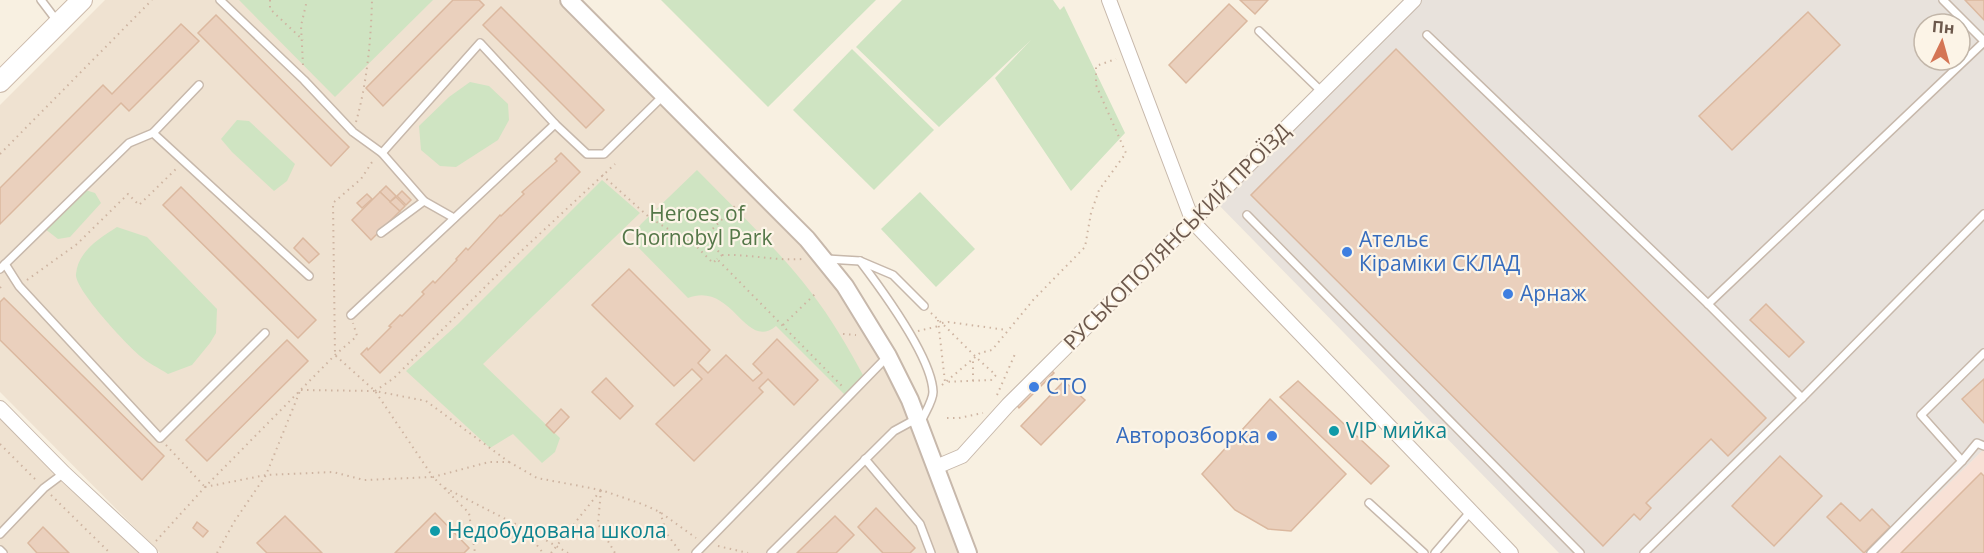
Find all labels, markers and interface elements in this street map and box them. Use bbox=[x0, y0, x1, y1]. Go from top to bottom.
north arrow bbox=[1912, 12, 1972, 72]
text: Пн bbox=[1931, 15, 1955, 39]
street label: РУСЬКОПОЛЯНСЬКИЙ ПРОЇЗД bbox=[1057, 117, 1296, 356]
park label: Heroes of Chornobyl Park bbox=[622, 199, 772, 251]
place label: Ательє Кіраміки СКЛАД bbox=[1359, 225, 1520, 277]
marker: Ательє Кіраміки СКЛАД bbox=[1340, 245, 1354, 259]
place label: Арнаж bbox=[1520, 279, 1587, 307]
marker: Арнаж bbox=[1501, 287, 1515, 301]
place label: СТО bbox=[1046, 372, 1087, 400]
marker: СТО bbox=[1027, 380, 1041, 394]
place label: VIP мийка bbox=[1346, 416, 1447, 444]
place label: Авторозборка bbox=[1116, 421, 1260, 449]
marker: VIP мийка bbox=[1327, 424, 1341, 438]
marker: Авторозборка bbox=[1265, 429, 1279, 443]
place label: Недобудована школа bbox=[447, 516, 667, 544]
marker: Недобудована школа bbox=[428, 524, 442, 538]

